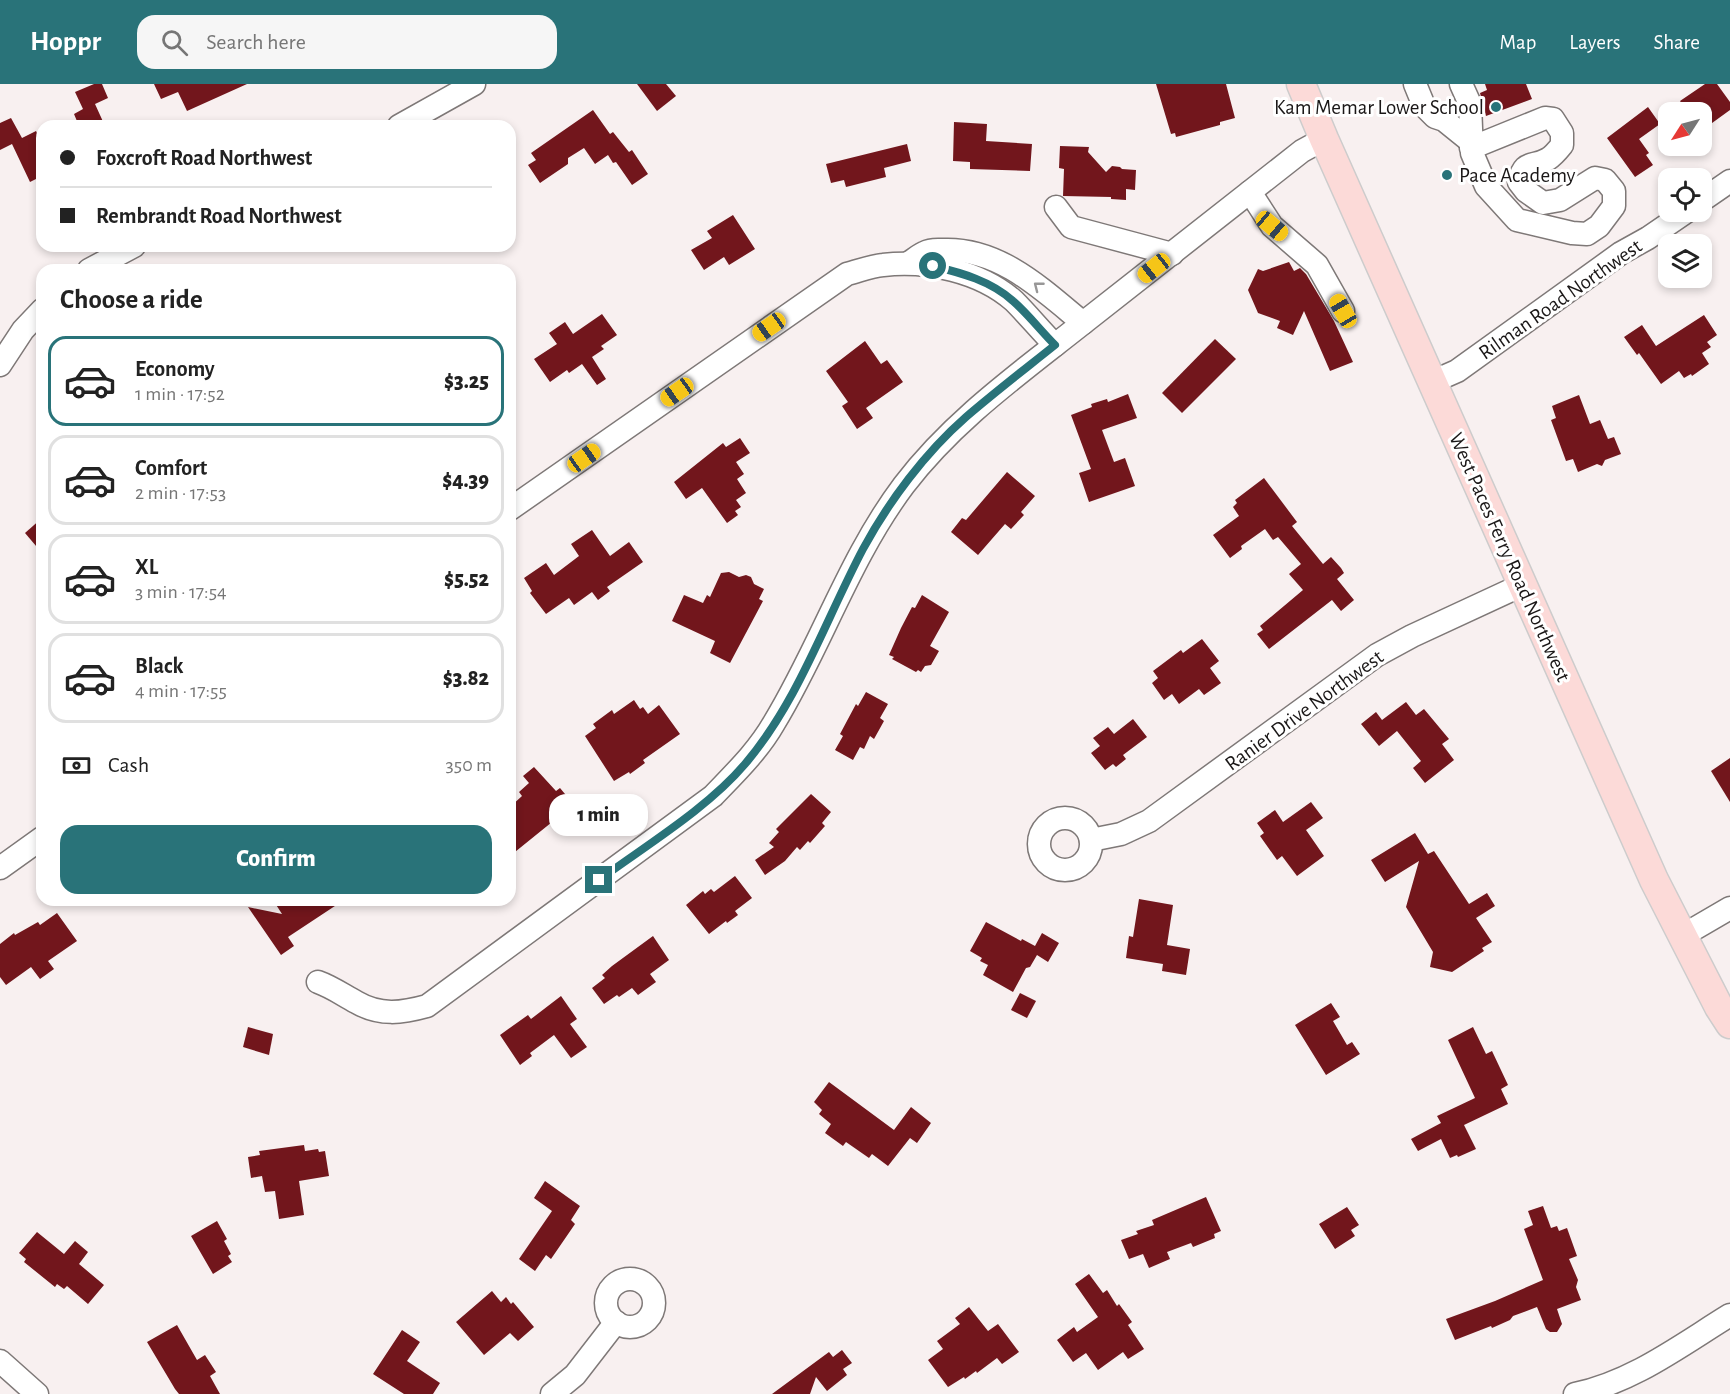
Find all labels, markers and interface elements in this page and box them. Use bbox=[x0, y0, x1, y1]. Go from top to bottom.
search box bbox=[137, 15, 557, 69]
icon: search bbox=[158, 26, 191, 59]
text: Hoppr bbox=[30, 28, 101, 56]
text: Search here bbox=[206, 31, 306, 53]
text: Map bbox=[1500, 32, 1536, 53]
text: Layers bbox=[1569, 32, 1620, 53]
text: Share bbox=[1653, 32, 1700, 53]
place label: Kam Memar Lower School bbox=[1274, 97, 1484, 118]
marker: Kam Memar Lower School bbox=[1489, 100, 1503, 114]
north arrow bbox=[1658, 102, 1712, 156]
map controls bbox=[1658, 102, 1712, 288]
text: Foxcroft Road Northwest bbox=[96, 147, 312, 169]
place label: Pace Academy bbox=[1459, 165, 1576, 186]
marker: Pace Academy bbox=[1440, 168, 1454, 182]
button: locate bbox=[1658, 168, 1712, 222]
text: Rembrandt Road Northwest bbox=[96, 205, 342, 227]
car bbox=[1252, 208, 1292, 244]
button: layers bbox=[1658, 234, 1712, 288]
street label: Rilman Road Northwest bbox=[1475, 235, 1646, 364]
car bbox=[1134, 250, 1174, 286]
route start bbox=[919, 252, 946, 279]
one-way arrow bbox=[1034, 282, 1045, 293]
text: Choose a ride bbox=[60, 286, 203, 313]
car bbox=[1326, 291, 1360, 331]
car bbox=[749, 309, 789, 345]
icon: car bbox=[63, 354, 117, 408]
text: Economy bbox=[135, 358, 215, 380]
text: $3.25 bbox=[444, 370, 489, 392]
car bbox=[657, 374, 697, 410]
text: 1 min · 17:52 bbox=[135, 384, 225, 404]
street label: West Paces Ferry Road Northwest bbox=[1445, 430, 1574, 685]
car bbox=[564, 440, 604, 476]
icon: car bbox=[63, 453, 117, 507]
text: Comfort bbox=[135, 457, 207, 479]
text: $4.39 bbox=[442, 469, 489, 491]
text: 2 min · 17:53 bbox=[135, 483, 226, 503]
icon: car bbox=[63, 552, 117, 606]
text: XL bbox=[135, 556, 158, 578]
text: $5.52 bbox=[444, 568, 489, 590]
text: 3 min · 17:54 bbox=[135, 582, 227, 602]
street label: Ranier Drive Northwest bbox=[1221, 646, 1387, 775]
icon: car bbox=[63, 651, 117, 705]
text: Black bbox=[135, 655, 183, 677]
text: $3.82 bbox=[443, 667, 489, 689]
text: 4 min · 17:55 bbox=[135, 681, 227, 701]
icon: cash bbox=[60, 749, 93, 782]
text: Cash bbox=[108, 754, 149, 776]
text: 350 m bbox=[446, 755, 492, 775]
callout: 1 min bbox=[550, 793, 648, 835]
text: 1 min bbox=[577, 805, 620, 825]
button: Confirm bbox=[60, 825, 492, 894]
route end bbox=[585, 866, 612, 893]

